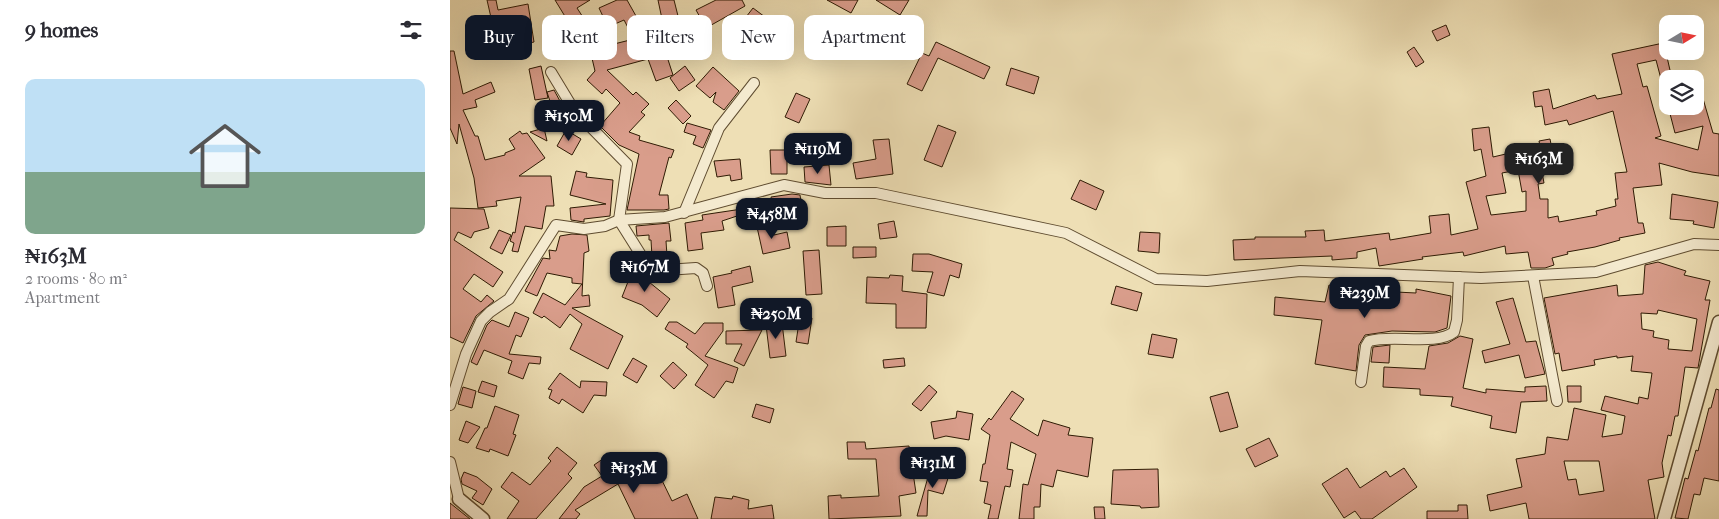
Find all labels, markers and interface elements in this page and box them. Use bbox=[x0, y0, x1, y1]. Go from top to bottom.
chip: Buy bbox=[465, 15, 532, 60]
chip: Rent bbox=[542, 15, 617, 60]
chip: Filters bbox=[627, 15, 712, 60]
chip: New bbox=[722, 15, 794, 60]
chip: Apartment bbox=[804, 15, 924, 60]
north arrow bbox=[1659, 15, 1704, 60]
map controls bbox=[1659, 15, 1704, 115]
icon: filters bbox=[397, 16, 425, 44]
text: 9 homes bbox=[25, 18, 98, 42]
button: layers bbox=[1659, 70, 1704, 115]
pin: ₦150M bbox=[534, 100, 604, 142]
text: ₦150M bbox=[545, 106, 593, 125]
icon: home bbox=[180, 111, 270, 201]
pin: ₦119M bbox=[783, 132, 853, 175]
text: ₦119M bbox=[795, 139, 841, 158]
pin: ₦163M bbox=[1504, 142, 1574, 185]
text: ₦163M bbox=[1515, 149, 1563, 168]
pin: ₦458M bbox=[737, 198, 807, 240]
text: ₦458M bbox=[747, 204, 797, 223]
text: ₦163M bbox=[25, 244, 87, 268]
pin: ₦167M bbox=[610, 250, 680, 293]
text: ₦167M bbox=[621, 257, 669, 276]
text: 2 rooms · 80 m² bbox=[25, 269, 127, 288]
pin: ₦239M bbox=[1330, 276, 1400, 319]
text: ₦239M bbox=[1340, 283, 1390, 302]
text: Apartment bbox=[25, 288, 100, 307]
pin: ₦250M bbox=[741, 298, 811, 340]
text: ₦250M bbox=[751, 304, 801, 323]
pin: ₦131M bbox=[898, 446, 968, 489]
pin: ₦135M bbox=[599, 452, 669, 494]
text: ₦131M bbox=[911, 453, 955, 472]
text: ₦135M bbox=[611, 458, 657, 477]

